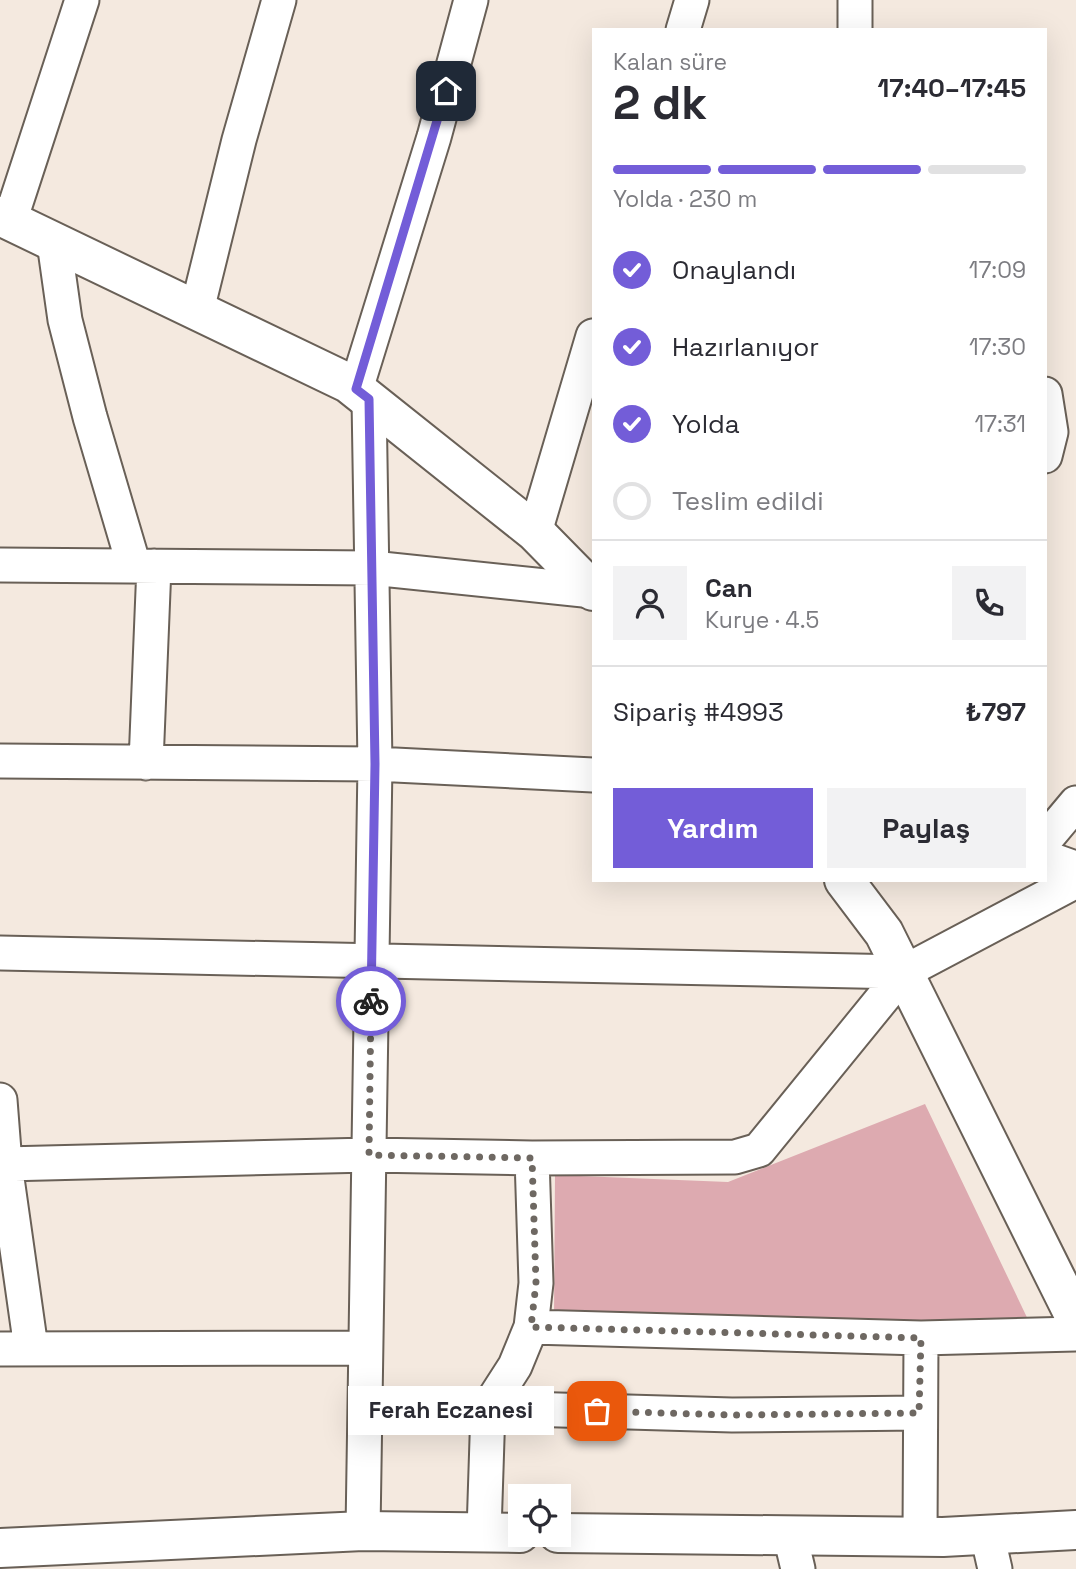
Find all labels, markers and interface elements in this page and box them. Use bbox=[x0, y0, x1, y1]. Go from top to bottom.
text: Kalan süre bbox=[613, 47, 727, 77]
pin bbox=[416, 61, 476, 121]
text: 17:40–17:45 bbox=[877, 71, 1026, 105]
icon: home bbox=[427, 72, 465, 110]
text: 2 dk bbox=[613, 74, 707, 132]
text: Yolda · 230 m bbox=[613, 184, 757, 214]
icon: check bbox=[613, 251, 651, 289]
text: Onaylandı bbox=[672, 253, 796, 287]
text: 17:09 bbox=[969, 255, 1026, 285]
icon: check bbox=[613, 328, 651, 366]
text: Hazırlanıyor bbox=[672, 330, 819, 364]
text: 17:30 bbox=[969, 332, 1026, 362]
icon: check bbox=[613, 405, 651, 443]
text: Yolda bbox=[672, 407, 740, 441]
text: 17:31 bbox=[974, 409, 1026, 439]
text: Teslim edildi bbox=[672, 484, 824, 518]
button: person bbox=[613, 566, 687, 640]
button: phone bbox=[952, 566, 1026, 640]
text: Can bbox=[705, 571, 753, 605]
text: Kurye · 4.5 bbox=[705, 605, 819, 635]
text: Sipariş #4993 bbox=[613, 695, 784, 729]
text: ₺797 bbox=[966, 695, 1026, 729]
button: Yardım bbox=[613, 788, 813, 868]
button: Paylaş bbox=[827, 788, 1026, 868]
courier bbox=[336, 966, 406, 1036]
icon: bike bbox=[352, 982, 390, 1020]
pin bbox=[567, 1381, 627, 1441]
callout: Ferah Eczanesi bbox=[349, 1386, 555, 1436]
icon: bag bbox=[578, 1392, 616, 1430]
text: Ferah Eczanesi bbox=[369, 1395, 533, 1425]
map controls bbox=[508, 1484, 571, 1547]
button: locate bbox=[508, 1484, 571, 1547]

